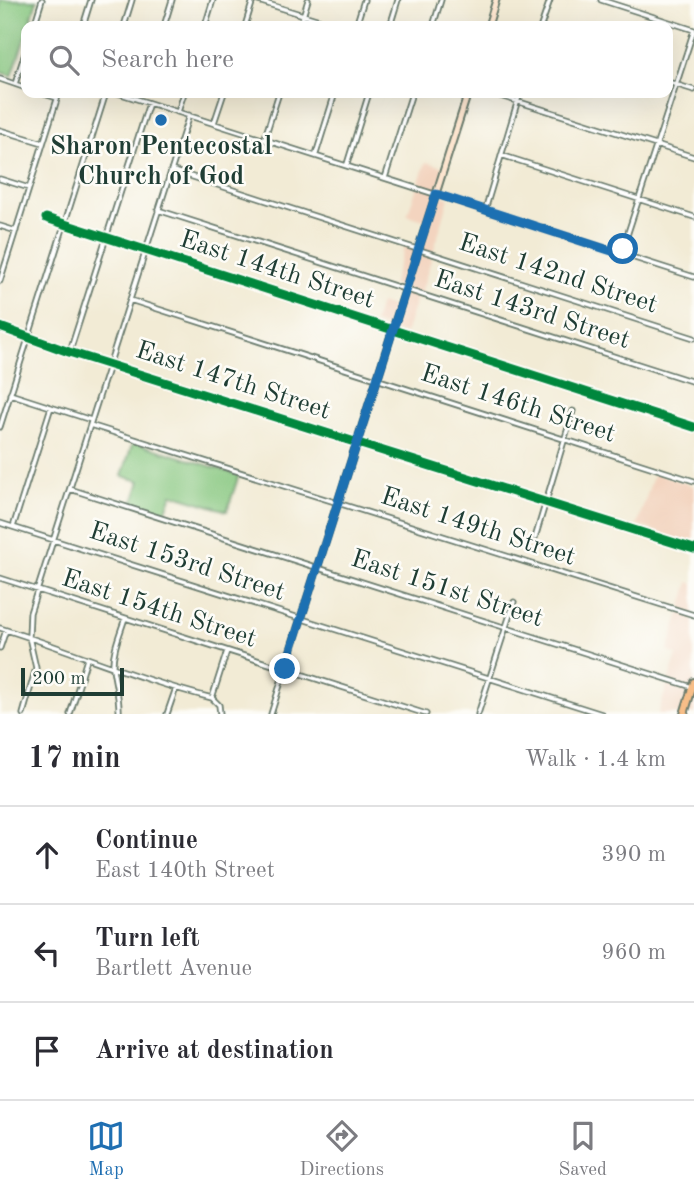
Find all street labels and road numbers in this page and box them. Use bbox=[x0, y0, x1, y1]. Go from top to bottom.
street label: East 144th Street bbox=[176, 226, 378, 314]
street label: East 142nd Street bbox=[455, 230, 661, 318]
street label: East 143rd Street bbox=[431, 266, 633, 354]
street label: East 147th Street bbox=[132, 337, 334, 425]
street label: East 146th Street bbox=[417, 360, 619, 448]
street label: East 149th Street bbox=[377, 483, 579, 571]
street label: East 153rd Street bbox=[86, 518, 288, 606]
street label: East 151st Street bbox=[348, 546, 546, 632]
street label: East 154th Street bbox=[58, 565, 260, 653]

